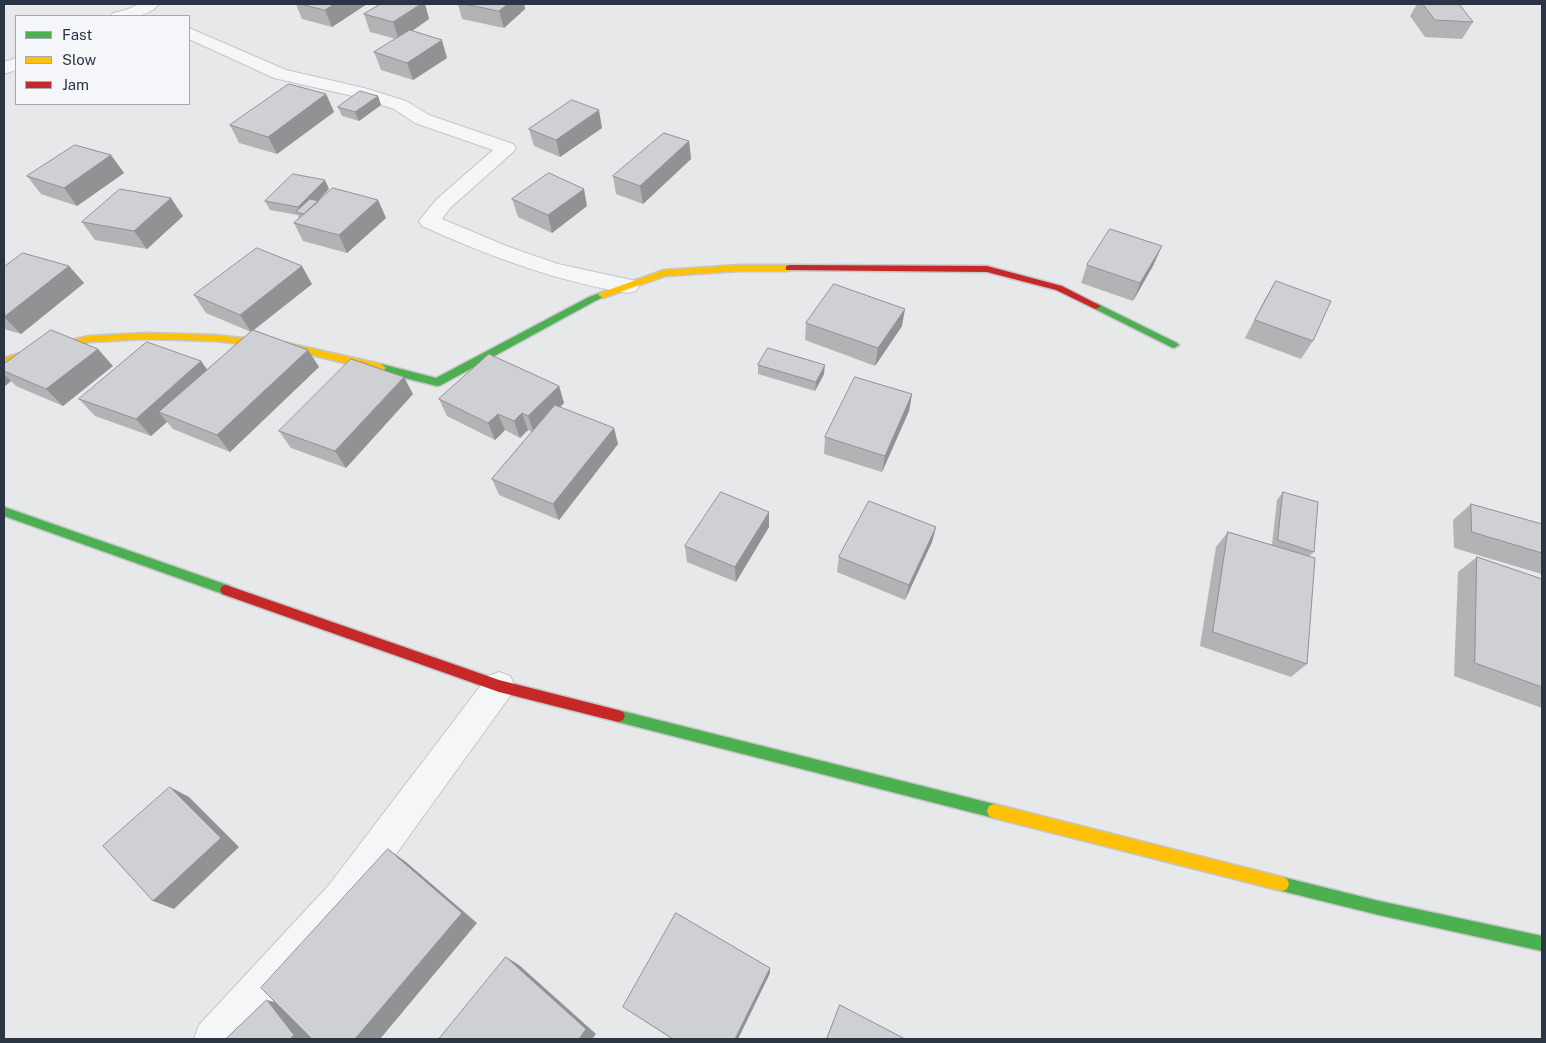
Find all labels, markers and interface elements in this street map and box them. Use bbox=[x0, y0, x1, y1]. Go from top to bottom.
legend bbox=[15, 15, 190, 105]
text: Fast bbox=[62, 26, 92, 43]
text: Slow bbox=[62, 51, 96, 68]
text: Jam bbox=[62, 76, 89, 93]

